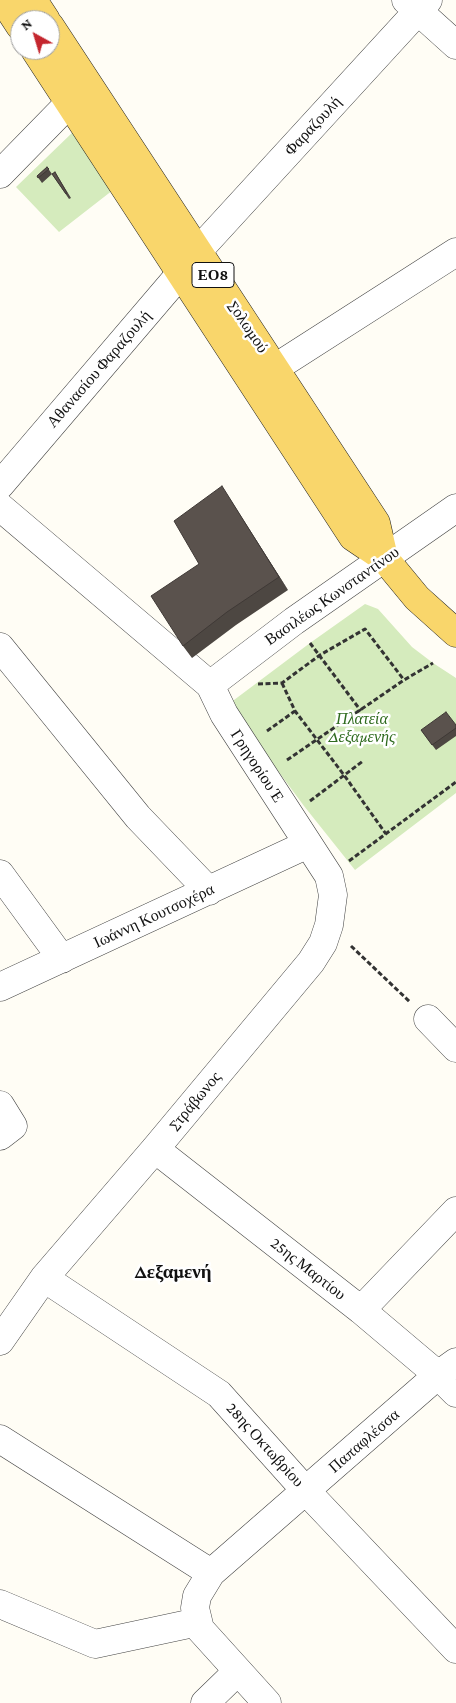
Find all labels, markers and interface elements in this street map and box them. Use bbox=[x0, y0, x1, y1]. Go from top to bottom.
north arrow bbox=[10, 10, 60, 60]
text: N bbox=[17, 15, 35, 33]
street label: Φαραζουλή bbox=[281, 92, 345, 160]
road number: ΕΟ8 bbox=[192, 262, 234, 288]
street label: Σολωμού bbox=[224, 297, 272, 357]
street label: Αθανασίου Φαραζουλή bbox=[43, 306, 155, 432]
street label: Βασιλέως Κωνσταντίνου bbox=[261, 542, 403, 650]
park label: Πλατεία Δεξαμενής bbox=[329, 709, 395, 747]
street label: Γρηγορίου Έ bbox=[226, 726, 288, 806]
street label: Ιωάννη Κουτσοχέρα bbox=[91, 880, 217, 952]
street label: Στράβωνος bbox=[165, 1068, 225, 1134]
street label: 25ης Μαρτίου bbox=[267, 1234, 349, 1304]
district label: Δεξαμενή bbox=[134, 1261, 212, 1283]
street label: 28ης Οκτωβρίου bbox=[222, 1399, 308, 1491]
street label: Παπαφλέσσα bbox=[325, 1405, 403, 1477]

